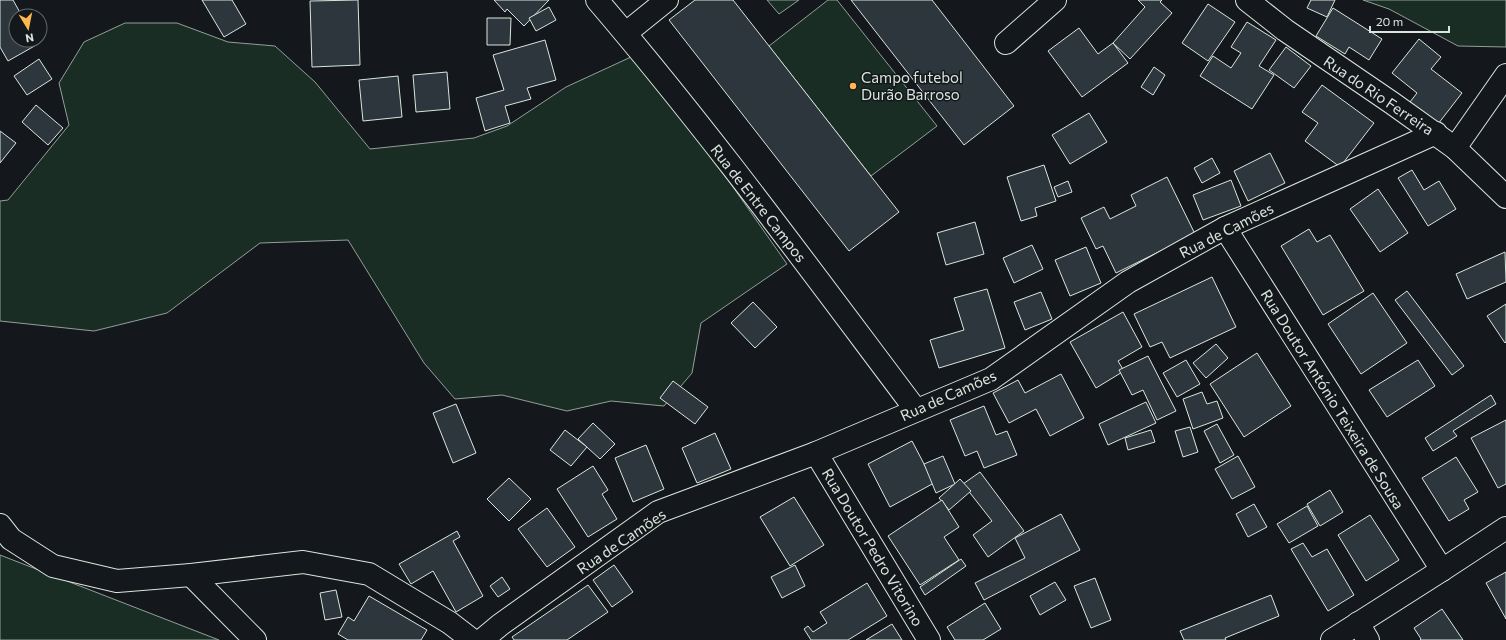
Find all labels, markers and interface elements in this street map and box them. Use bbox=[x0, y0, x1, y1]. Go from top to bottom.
north arrow bbox=[8, 8, 48, 48]
scale bar bbox=[1370, 8, 1449, 34]
text: 20 m bbox=[1376, 14, 1403, 28]
text: N bbox=[25, 31, 35, 45]
street label: Rua do Rio Ferreira bbox=[1321, 52, 1437, 138]
place label: Campo futebol Durão Barroso bbox=[861, 68, 963, 103]
marker: Campo futebol Durão Barroso bbox=[848, 81, 858, 91]
street label: Rua de Entre Campos bbox=[707, 141, 811, 266]
street label: Rua de Camões bbox=[1176, 198, 1276, 261]
street label: Rua Doutor António Teixeira de Sousa bbox=[1258, 286, 1408, 512]
street label: Rua de Camões bbox=[897, 366, 999, 424]
street label: Rua Doutor Pedro Vitorino bbox=[819, 465, 927, 629]
street label: Rua de Camões bbox=[573, 505, 669, 577]

